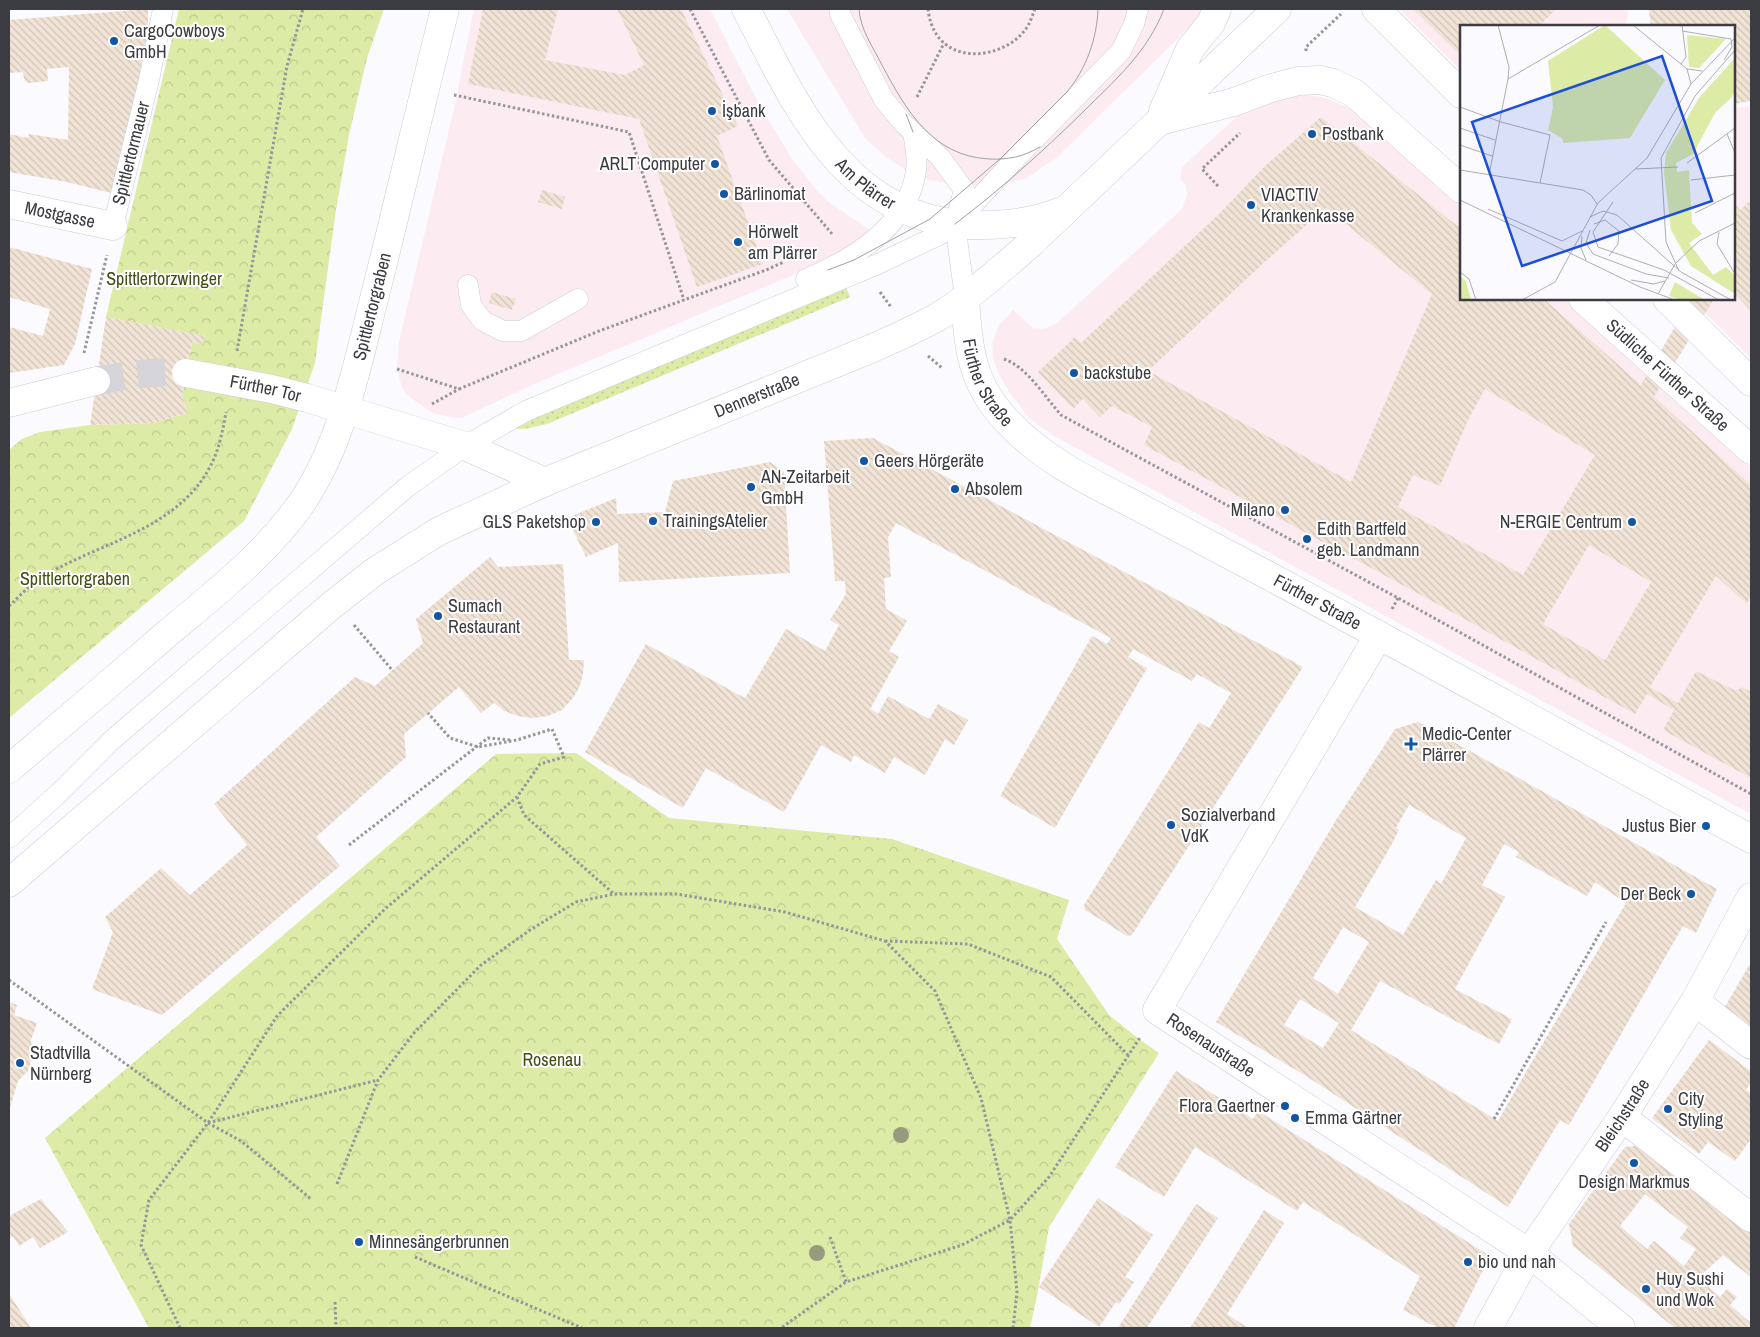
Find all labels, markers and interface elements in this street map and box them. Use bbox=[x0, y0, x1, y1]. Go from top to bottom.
place label: CargoCowboys GmbH bbox=[124, 18, 225, 64]
inset map bbox=[1460, 25, 1735, 300]
marker: CargoCowboys GmbH bbox=[108, 35, 120, 47]
place label: İşbank bbox=[722, 98, 766, 123]
street label: Spittlertormauer bbox=[106, 99, 155, 207]
marker: İşbank bbox=[706, 105, 718, 117]
place label: Postbank bbox=[1322, 121, 1384, 146]
marker: Postbank bbox=[1306, 128, 1318, 140]
place label: ARLT Computer bbox=[599, 151, 705, 176]
street label: Am Plärrer bbox=[829, 151, 900, 215]
marker: ARLT Computer bbox=[709, 158, 721, 170]
place label: Bärlinomat bbox=[734, 181, 805, 206]
place label: VIACTIV Krankenkasse bbox=[1261, 182, 1355, 228]
marker: Bärlinomat bbox=[718, 188, 730, 200]
street label: Mostgasse bbox=[22, 195, 98, 234]
marker: VIACTIV Krankenkasse bbox=[1245, 199, 1257, 211]
place label: Hörwelt am Plärrer bbox=[748, 219, 817, 265]
marker: Hörwelt am Plärrer bbox=[732, 236, 744, 248]
street label: Spittlertorgraben bbox=[346, 250, 397, 363]
park label: Spittlertorzwinger bbox=[106, 266, 222, 291]
street label: Südliche Fürther Straße bbox=[1601, 313, 1735, 437]
street label: Fürther Straße bbox=[957, 337, 1019, 432]
place label: backstube bbox=[1084, 360, 1151, 385]
street label: Dennerstraße bbox=[710, 366, 803, 424]
marker: backstube bbox=[1068, 367, 1080, 379]
street label: Fürther Tor bbox=[228, 368, 304, 408]
place label: Geers Hörgeräte bbox=[874, 448, 984, 473]
marker: Geers Hörgeräte bbox=[858, 455, 870, 467]
place label: AN-Zeitarbeit GmbH bbox=[760, 464, 850, 510]
place label: Absolem bbox=[964, 476, 1022, 501]
marker: AN-Zeitarbeit GmbH bbox=[745, 481, 757, 493]
marker: Absolem bbox=[949, 483, 961, 495]
place label: Milano bbox=[1231, 497, 1275, 522]
marker: Milano bbox=[1279, 504, 1291, 516]
place label: TrainingsAtelier bbox=[663, 508, 768, 533]
place label: GLS Paketshop bbox=[483, 509, 586, 534]
place label: N-ERGIE Centrum bbox=[1500, 509, 1622, 534]
marker: TrainingsAtelier bbox=[647, 515, 659, 527]
marker: GLS Paketshop bbox=[590, 516, 602, 528]
place label: Edith Bartfeld geb. Landmann bbox=[1317, 516, 1420, 562]
marker: N-ERGIE Centrum bbox=[1626, 516, 1638, 528]
marker: Edith Bartfeld geb. Landmann bbox=[1301, 533, 1313, 545]
park label: Spittlertorgraben bbox=[20, 566, 130, 591]
street label: Fürther Straße bbox=[1269, 568, 1366, 635]
place label: Sumach Restaurant bbox=[448, 593, 520, 639]
marker: Sumach Restaurant bbox=[432, 610, 444, 622]
place label: Medic-Center Plärrer bbox=[1422, 721, 1511, 767]
marker: Medic-Center Plärrer bbox=[1404, 737, 1418, 751]
place label: Sozialverband VdK bbox=[1181, 802, 1275, 848]
place label: Justus Bier bbox=[1622, 813, 1696, 838]
marker: Sozialverband VdK bbox=[1165, 819, 1177, 831]
marker: Justus Bier bbox=[1700, 820, 1712, 832]
place label: Der Beck bbox=[1620, 881, 1682, 906]
marker: Der Beck bbox=[1685, 888, 1697, 900]
street label: Rosenaustraße bbox=[1162, 1007, 1260, 1083]
place label: Stadtvilla Nürnberg bbox=[30, 1040, 92, 1086]
park label: Rosenau bbox=[522, 1047, 582, 1072]
marker: Stadtvilla Nürnberg bbox=[14, 1057, 26, 1069]
street label: Bleichstraße bbox=[1589, 1073, 1655, 1157]
place label: City Styling bbox=[1678, 1086, 1724, 1132]
place label: Flora Gaertner bbox=[1179, 1093, 1275, 1118]
marker: Flora Gaertner bbox=[1279, 1100, 1291, 1112]
marker: City Styling bbox=[1662, 1103, 1674, 1115]
place label: Emma Gärtner bbox=[1305, 1105, 1402, 1130]
marker: Emma Gärtner bbox=[1289, 1112, 1301, 1124]
marker: Design Markmus bbox=[1628, 1157, 1640, 1169]
place label: Design Markmus bbox=[1578, 1169, 1690, 1194]
place label: Minnesängerbrunnen bbox=[369, 1229, 509, 1254]
marker: Minnesängerbrunnen bbox=[353, 1236, 365, 1248]
place label: bio und nah bbox=[1478, 1249, 1556, 1274]
marker: bio und nah bbox=[1462, 1256, 1474, 1268]
place label: Huy Sushi und Wok bbox=[1656, 1266, 1724, 1312]
marker: Huy Sushi und Wok bbox=[1640, 1283, 1652, 1295]

